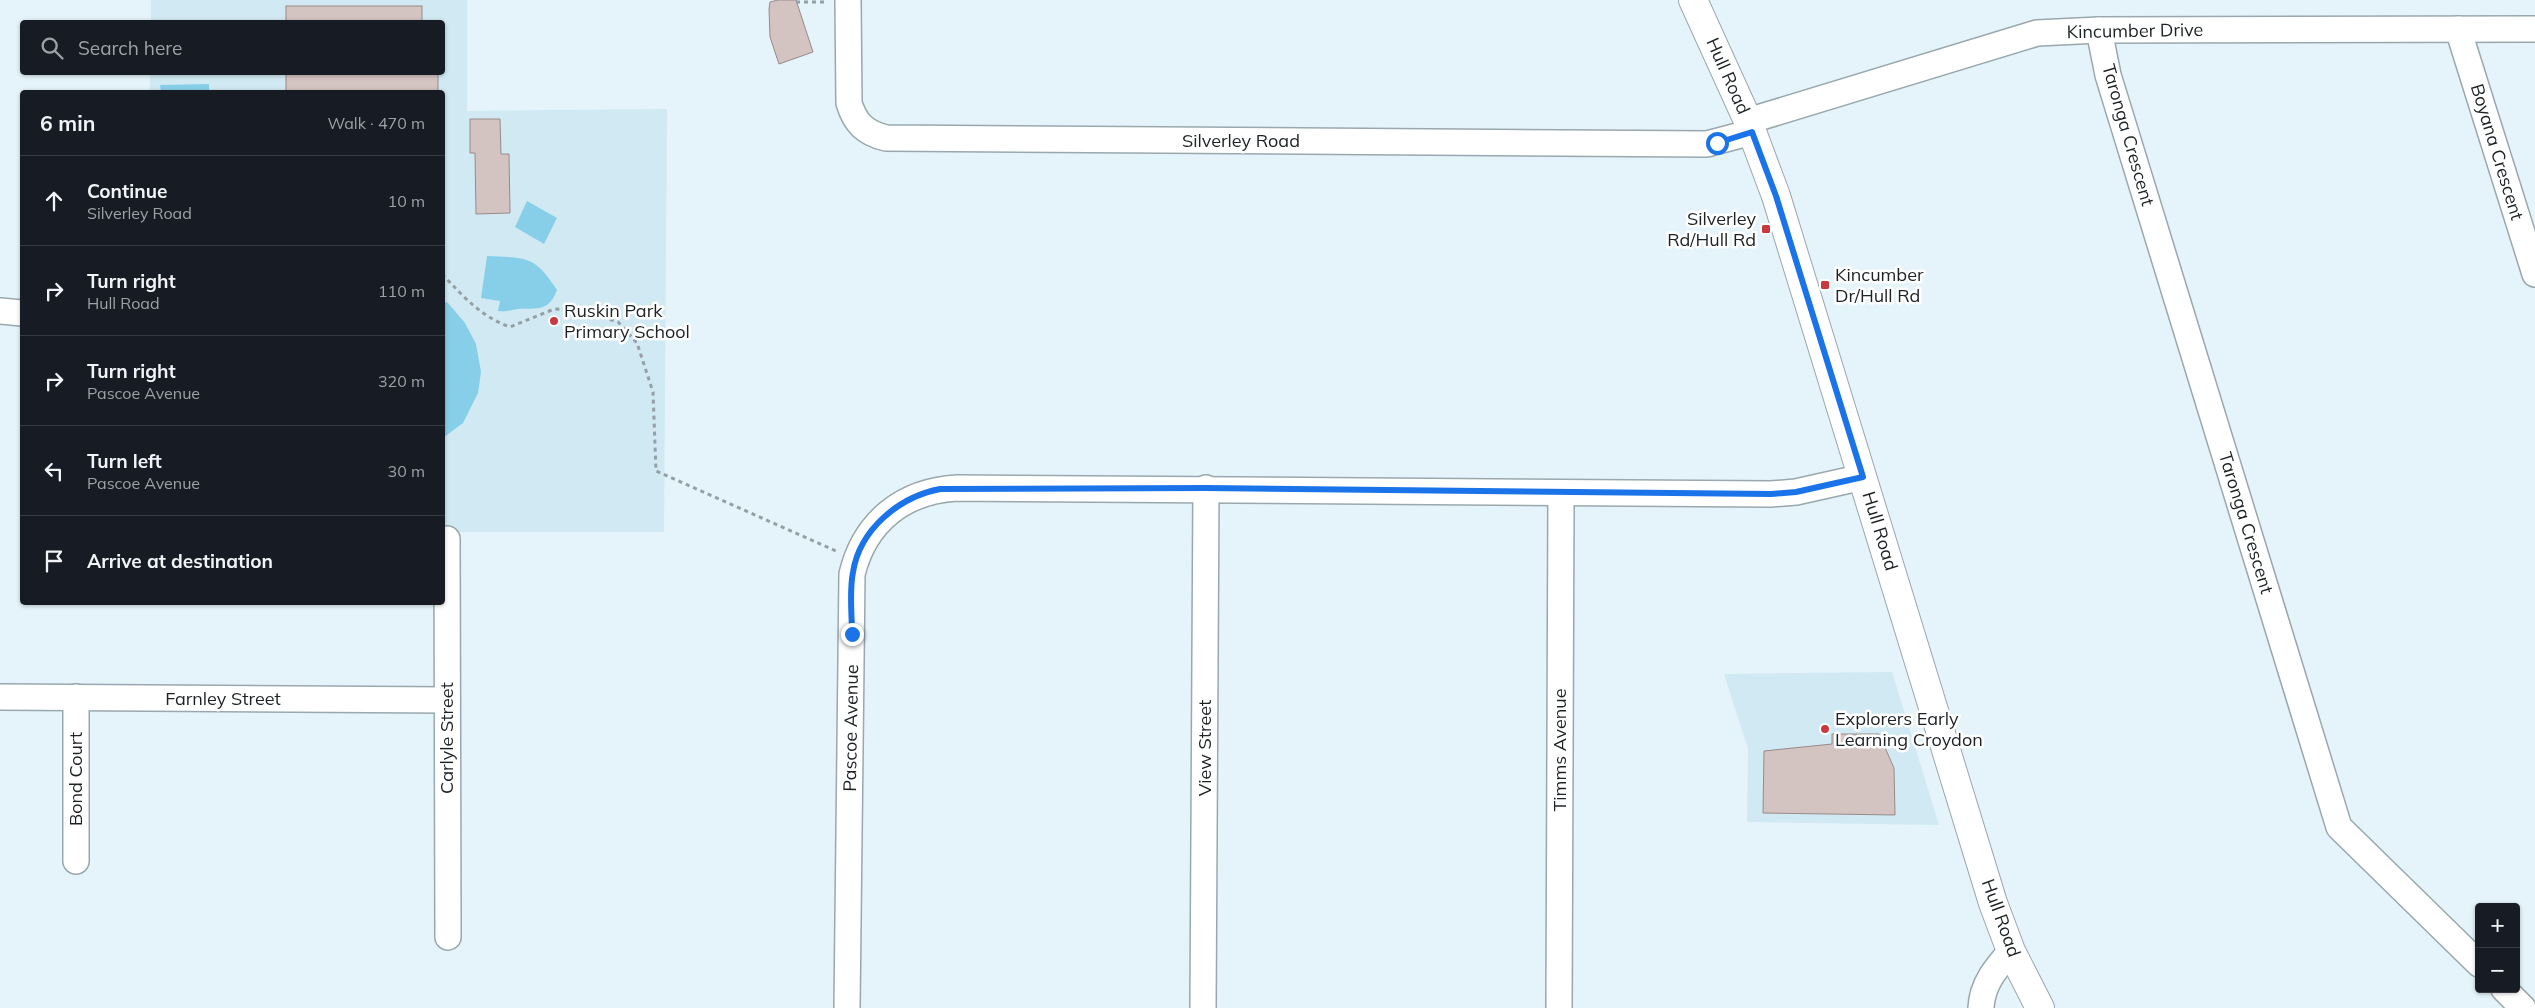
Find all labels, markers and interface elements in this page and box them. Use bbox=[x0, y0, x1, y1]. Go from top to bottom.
street label: Kincumber Drive bbox=[2066, 18, 2204, 43]
search box bbox=[20, 20, 445, 75]
icon: search bbox=[38, 34, 66, 62]
street label: Hull Road bbox=[1701, 34, 1756, 118]
text: Search here bbox=[78, 36, 182, 60]
street label: Taronga Crescent bbox=[2097, 61, 2160, 209]
street label: Boyana Crescent bbox=[2466, 81, 2529, 223]
text: 6 min bbox=[40, 110, 95, 136]
text: Walk · 470 m bbox=[327, 113, 425, 133]
street label: Silverley Road bbox=[1182, 129, 1300, 152]
route start bbox=[1706, 132, 1729, 155]
text: Continue bbox=[87, 179, 167, 203]
icon: ahead bbox=[40, 187, 68, 215]
text: 10 m bbox=[388, 191, 425, 211]
text: Silverley Road bbox=[87, 203, 192, 223]
place label: Silverley Rd/Hull Rd bbox=[1667, 207, 1756, 251]
marker: Silverley Rd/Hull Rd bbox=[1760, 223, 1772, 235]
place label: Kincumber Dr/Hull Rd bbox=[1835, 263, 1924, 307]
text: Turn right bbox=[87, 269, 176, 293]
icon: right bbox=[40, 277, 68, 305]
marker: Kincumber Dr/Hull Rd bbox=[1819, 279, 1831, 291]
text: 110 m bbox=[378, 281, 425, 301]
text: Hull Road bbox=[87, 293, 160, 313]
place label: Ruskin Park Primary School bbox=[564, 299, 690, 343]
marker: Ruskin Park Primary School bbox=[548, 315, 560, 327]
text: Turn right bbox=[87, 359, 176, 383]
icon: right bbox=[40, 367, 68, 395]
text: 320 m bbox=[378, 371, 425, 391]
text: Pascoe Avenue bbox=[87, 383, 200, 403]
text: Turn left bbox=[87, 449, 162, 473]
street label: Taronga Crescent bbox=[2214, 449, 2279, 596]
icon: left bbox=[40, 457, 68, 485]
text: 30 m bbox=[388, 461, 425, 481]
text: Pascoe Avenue bbox=[87, 473, 200, 493]
street label: Hull Road bbox=[1858, 488, 1903, 573]
icon: arrive bbox=[40, 547, 68, 575]
text: Arrive at destination bbox=[87, 549, 273, 573]
route end bbox=[841, 623, 864, 646]
street label: Pascoe Avenue bbox=[838, 664, 863, 792]
street label: Carlyle Street bbox=[435, 682, 458, 794]
street label: Farnley Street bbox=[165, 687, 281, 710]
street label: Timms Avenue bbox=[1548, 688, 1571, 812]
street label: View Street bbox=[1193, 700, 1216, 796]
place label: Explorers Early Learning Croydon bbox=[1835, 707, 1983, 751]
marker: Explorers Early Learning Croydon bbox=[1819, 723, 1831, 735]
street label: Bond Court bbox=[64, 732, 87, 826]
street label: Hull Road bbox=[1977, 876, 2026, 960]
map controls bbox=[2475, 903, 2520, 993]
button: + bbox=[2475, 903, 2520, 948]
button: − bbox=[2475, 948, 2520, 993]

